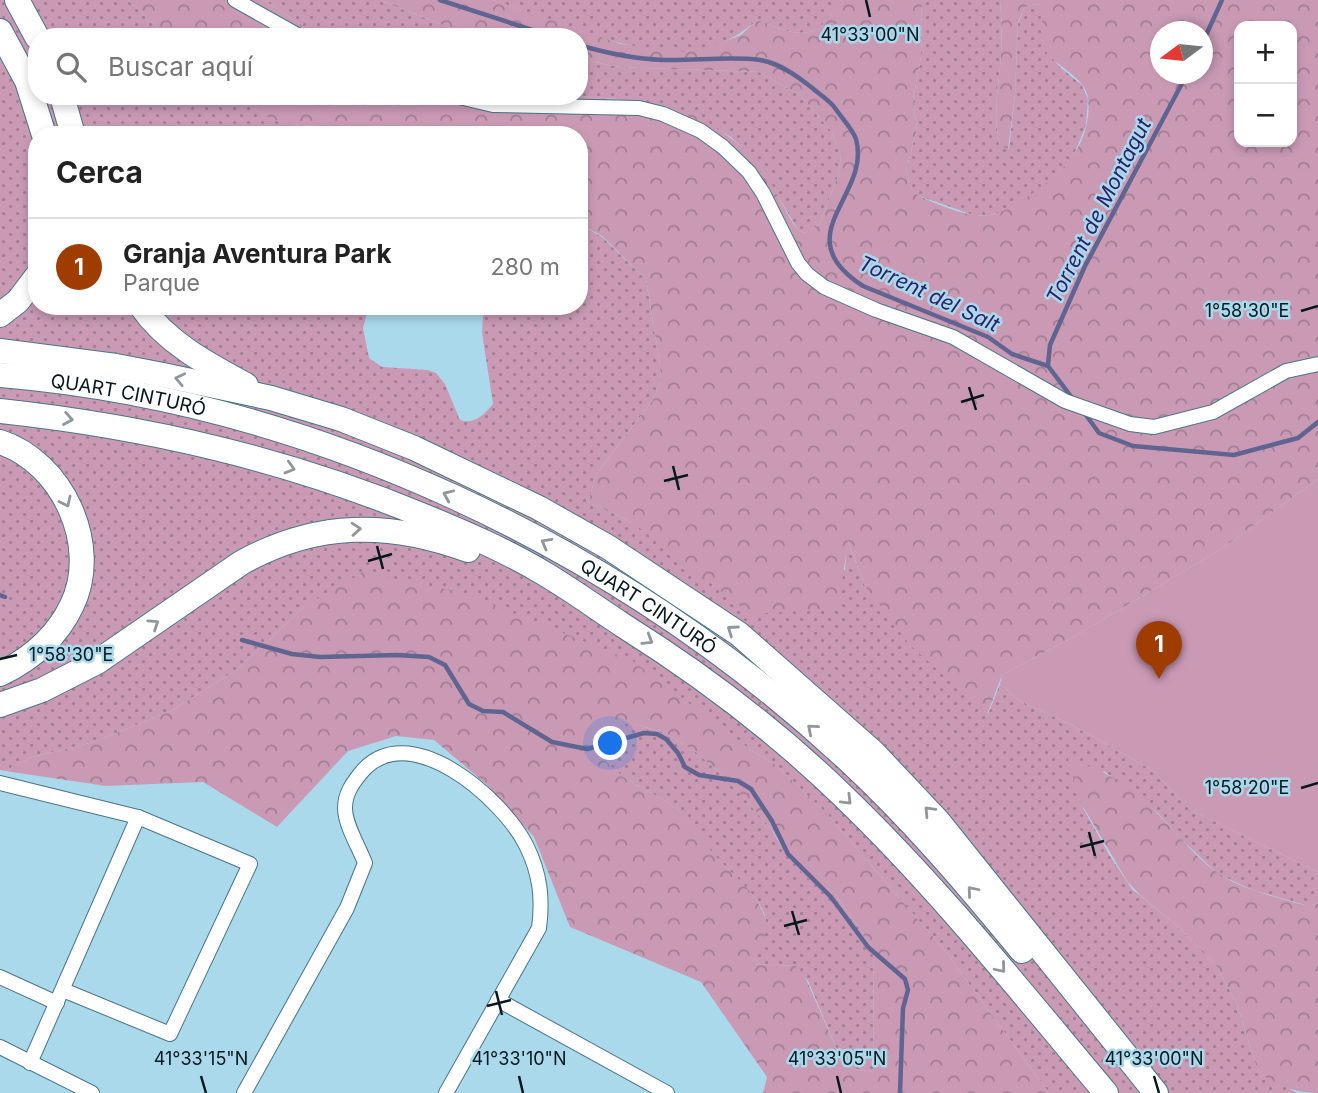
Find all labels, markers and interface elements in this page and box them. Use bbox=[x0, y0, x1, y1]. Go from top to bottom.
north arrow bbox=[1150, 21, 1213, 84]
map controls bbox=[1234, 21, 1297, 147]
button: + bbox=[1234, 21, 1297, 84]
text: 41°33'00"N bbox=[820, 24, 920, 45]
search box bbox=[28, 28, 588, 105]
icon: search bbox=[52, 48, 90, 86]
text: Buscar aquí bbox=[108, 51, 253, 82]
button: − bbox=[1234, 84, 1297, 147]
water label: Torrent de Montagut bbox=[1041, 113, 1157, 307]
text: Cerca bbox=[56, 154, 143, 190]
text: Granja Aventura Park bbox=[123, 238, 392, 269]
water label: Torrent del Salt bbox=[855, 250, 1004, 338]
text: 1 bbox=[74, 253, 84, 281]
text: 280 m bbox=[491, 253, 560, 281]
text: Parque bbox=[123, 269, 200, 297]
text: 1°58'30"E bbox=[1205, 300, 1289, 321]
street label: QUART CINTURÓ bbox=[49, 369, 208, 421]
one-way arrow bbox=[174, 373, 186, 387]
one-way arrow bbox=[62, 411, 74, 426]
one-way arrow bbox=[283, 459, 295, 474]
one-way arrow bbox=[443, 489, 455, 503]
one-way arrow bbox=[58, 495, 72, 507]
one-way arrow bbox=[350, 522, 361, 537]
one-way arrow bbox=[541, 538, 553, 551]
street label: QUART CINTURÓ bbox=[576, 554, 721, 660]
one-way arrow bbox=[146, 619, 159, 632]
pin: 1 bbox=[1136, 621, 1182, 679]
one-way arrow bbox=[727, 626, 740, 638]
one-way arrow bbox=[640, 632, 653, 645]
text: 1°58'30"E bbox=[29, 644, 113, 665]
one-way arrow bbox=[808, 725, 821, 737]
your location bbox=[593, 726, 627, 760]
text: 1°58'20"E bbox=[1205, 777, 1289, 798]
one-way arrow bbox=[839, 792, 851, 804]
one-way arrow bbox=[924, 806, 937, 819]
one-way arrow bbox=[968, 886, 980, 899]
one-way arrow bbox=[992, 960, 1005, 972]
text: 41°33'15"N bbox=[154, 1048, 248, 1069]
text: 41°33'10"N bbox=[471, 1048, 567, 1069]
text: 41°33'05"N bbox=[788, 1048, 886, 1069]
text: 41°33'00"N bbox=[1104, 1048, 1204, 1069]

